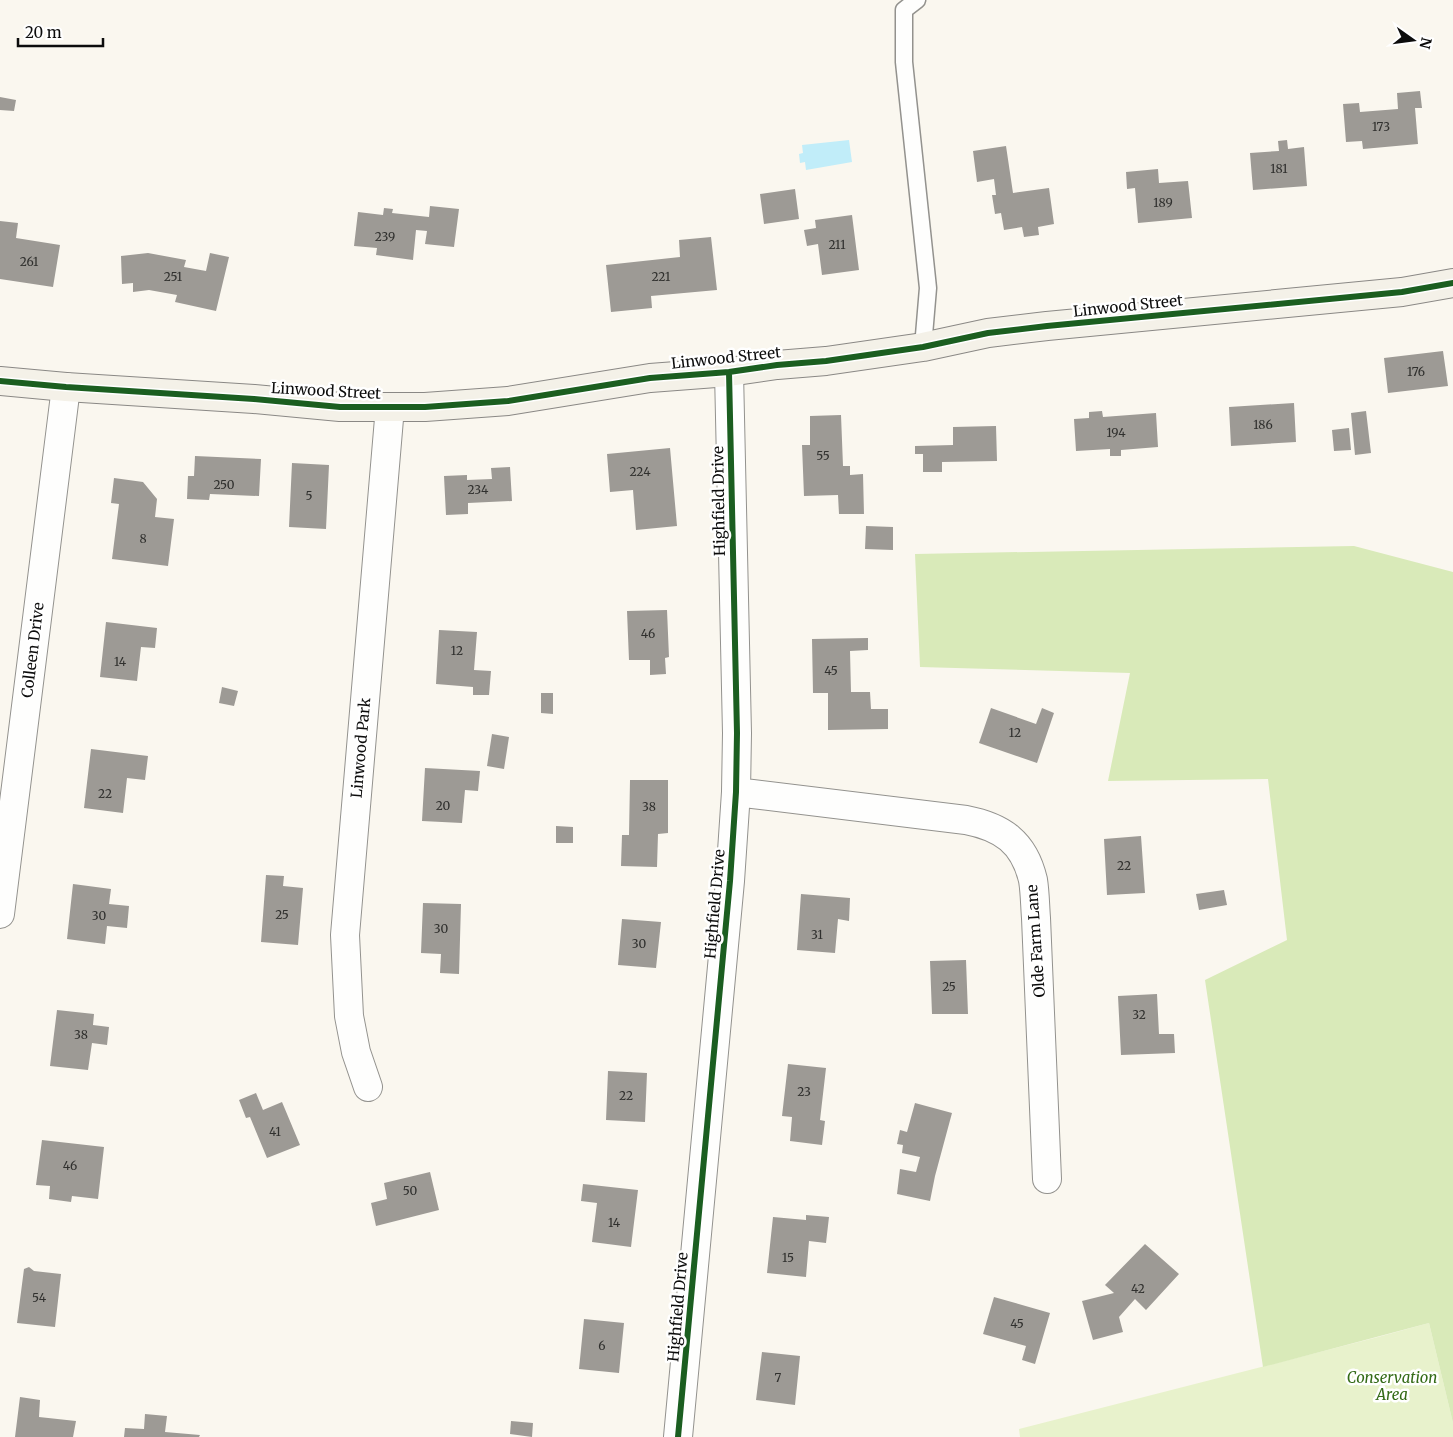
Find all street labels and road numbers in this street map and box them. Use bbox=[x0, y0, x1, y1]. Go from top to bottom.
street label: Linwood Street bbox=[1072, 290, 1184, 321]
street label: Linwood Street bbox=[670, 342, 782, 373]
street label: Linwood Street bbox=[271, 378, 382, 403]
street label: Highfield Drive bbox=[708, 446, 729, 556]
street label: Colleen Drive bbox=[17, 601, 48, 699]
street label: Linwood Park bbox=[347, 697, 374, 799]
street label: Highfield Drive bbox=[700, 848, 729, 960]
street label: Olde Farm Lane bbox=[1022, 884, 1049, 998]
street label: Highfield Drive bbox=[663, 1251, 692, 1363]

